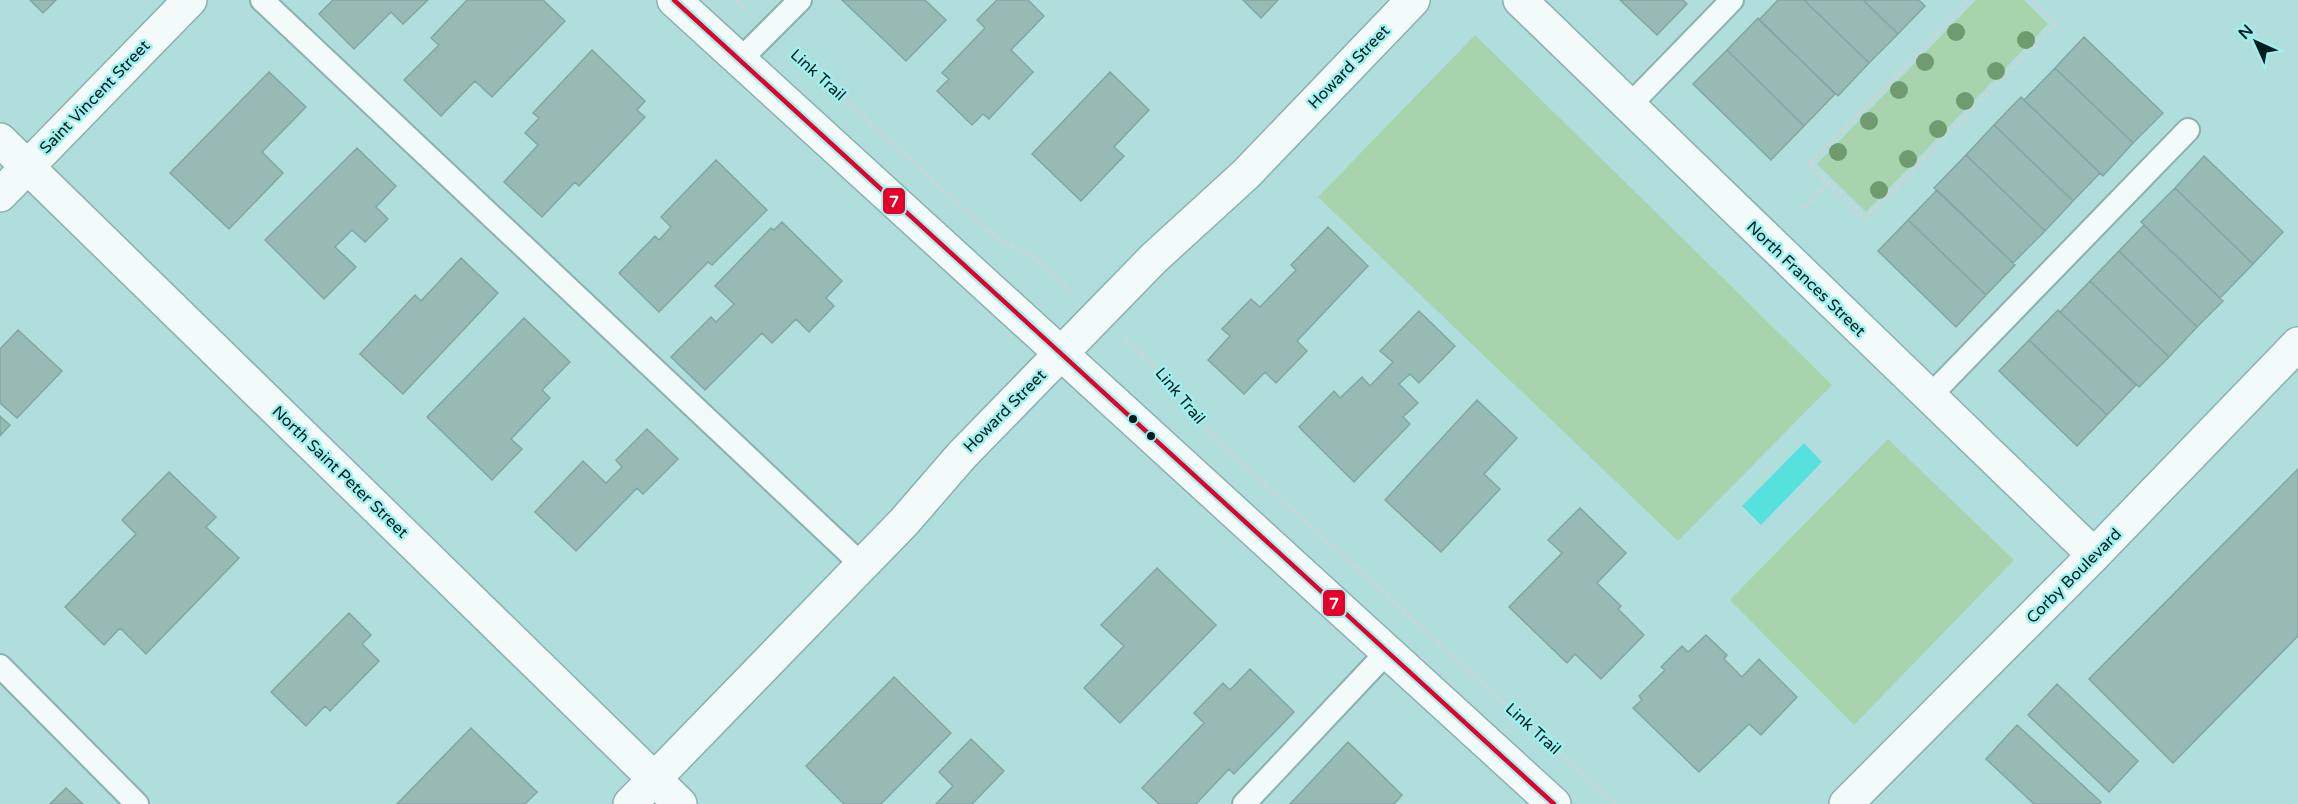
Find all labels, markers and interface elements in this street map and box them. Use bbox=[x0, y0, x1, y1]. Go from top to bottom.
north arrow bbox=[2226, 12, 2286, 72]
text: N bbox=[2234, 20, 2258, 44]
street label: Howard Street bbox=[1304, 21, 1394, 113]
street label: Saint Vincent Street bbox=[36, 36, 154, 158]
street label: Link Trail bbox=[786, 45, 850, 105]
line badge: 7 bbox=[882, 187, 906, 215]
text: 7 bbox=[889, 192, 899, 212]
street label: North Frances Street bbox=[1742, 217, 1870, 341]
street label: Link Trail bbox=[1151, 364, 1209, 428]
street label: Howard Street bbox=[959, 365, 1051, 457]
street label: North Saint Peter Street bbox=[268, 402, 412, 542]
unlabelled marker bbox=[1127, 413, 1139, 425]
unlabelled marker bbox=[1145, 430, 1157, 442]
street label: Corby Boulevard bbox=[2022, 524, 2126, 628]
line badge: 7 bbox=[1322, 589, 1346, 617]
text: 7 bbox=[1329, 594, 1339, 614]
street label: Link Trail bbox=[1501, 699, 1565, 759]

